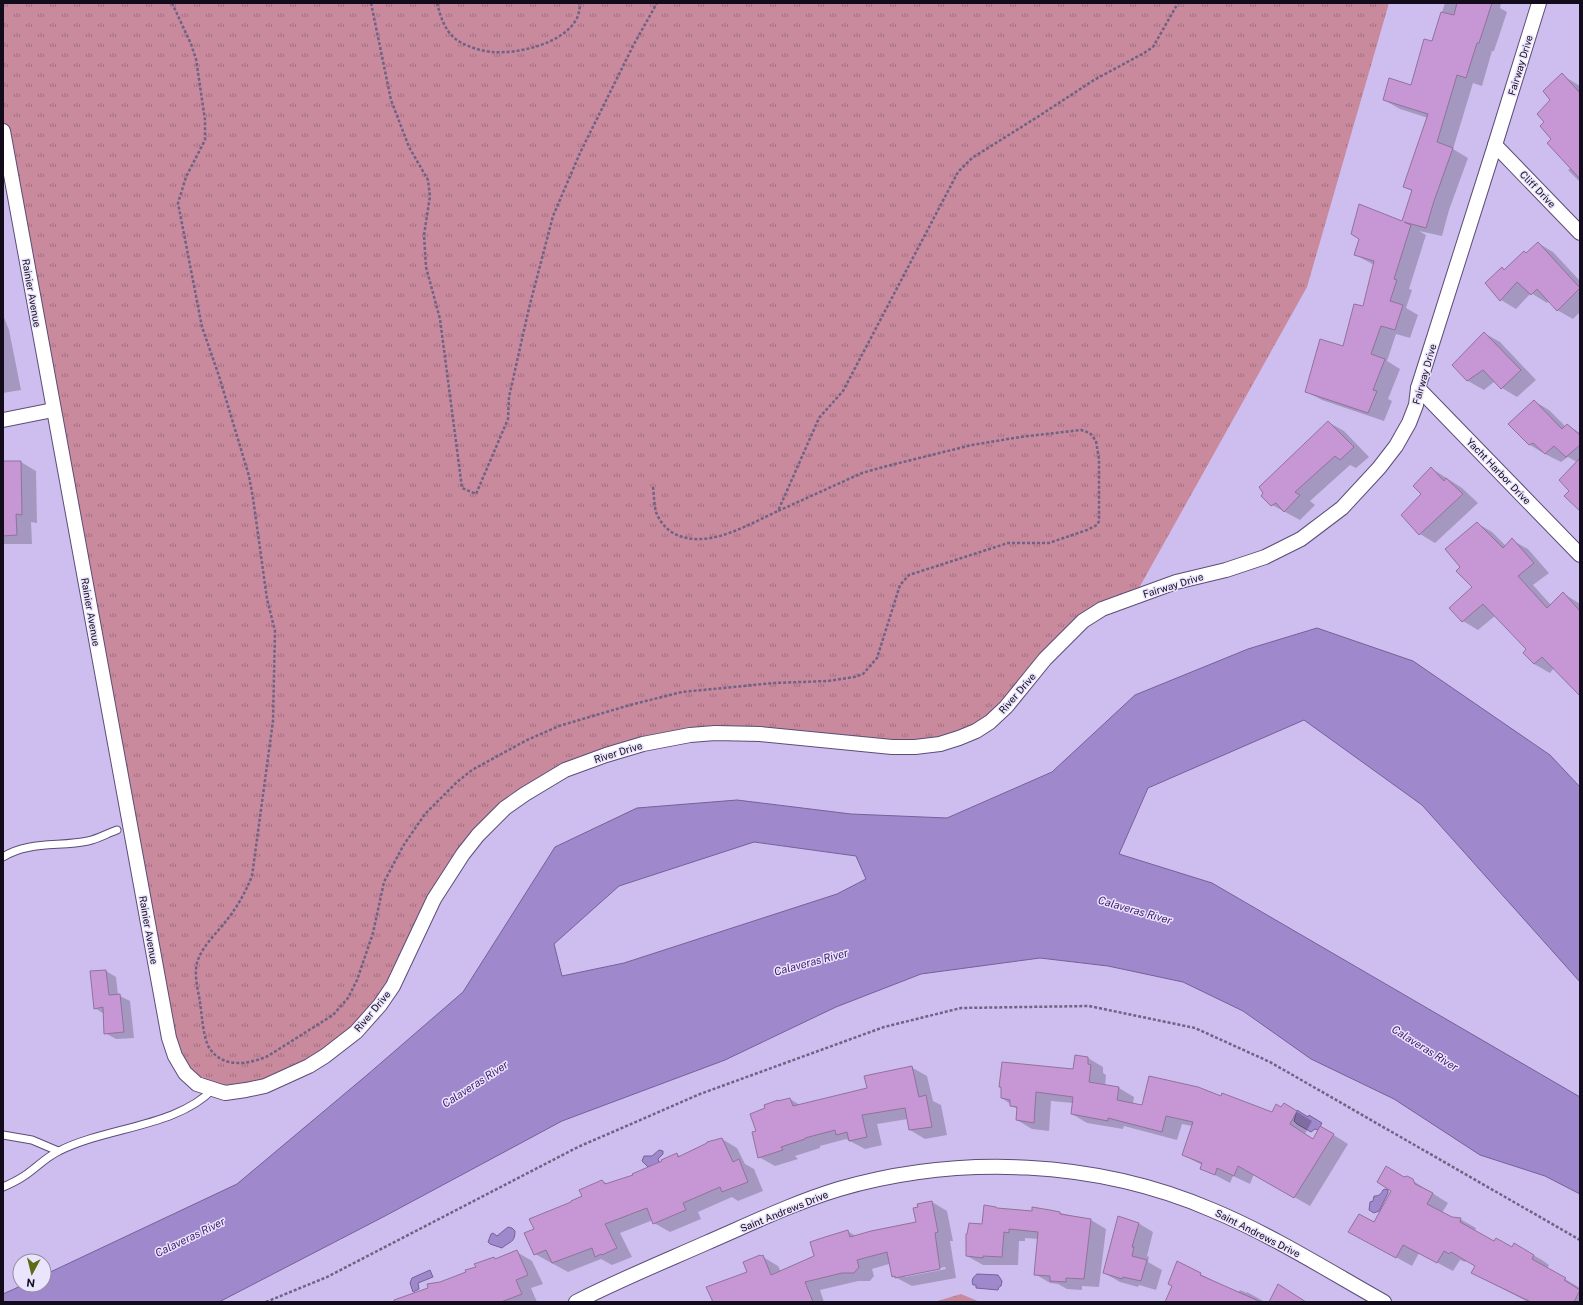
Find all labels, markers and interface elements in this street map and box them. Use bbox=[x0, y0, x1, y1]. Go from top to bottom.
street label: Fairway Drive bbox=[1505, 33, 1535, 97]
street label: Cliff Drive bbox=[1518, 168, 1559, 210]
street label: Rainier Avenue bbox=[20, 258, 44, 329]
street label: Fairway Drive bbox=[1410, 342, 1438, 406]
street label: Yacht Harbor Drive bbox=[1464, 435, 1534, 507]
street label: Fairway Drive bbox=[1141, 570, 1205, 600]
street label: Rainier Avenue bbox=[79, 577, 103, 648]
street label: River Drive bbox=[996, 670, 1038, 716]
street label: River Drive bbox=[592, 739, 644, 765]
water label: Calaveras River bbox=[1097, 894, 1174, 926]
street label: Rainier Avenue bbox=[137, 895, 161, 966]
water label: Calaveras River bbox=[773, 946, 850, 978]
street label: River Drive bbox=[351, 988, 393, 1034]
water label: Calaveras River bbox=[1390, 1023, 1461, 1074]
water label: Calaveras River bbox=[440, 1058, 511, 1110]
street label: Saint Andrews Drive bbox=[738, 1188, 830, 1234]
street label: Saint Andrews Drive bbox=[1213, 1206, 1303, 1260]
water label: Calaveras River bbox=[153, 1215, 228, 1259]
north arrow bbox=[12, 1253, 52, 1293]
text: N bbox=[26, 1276, 36, 1289]

